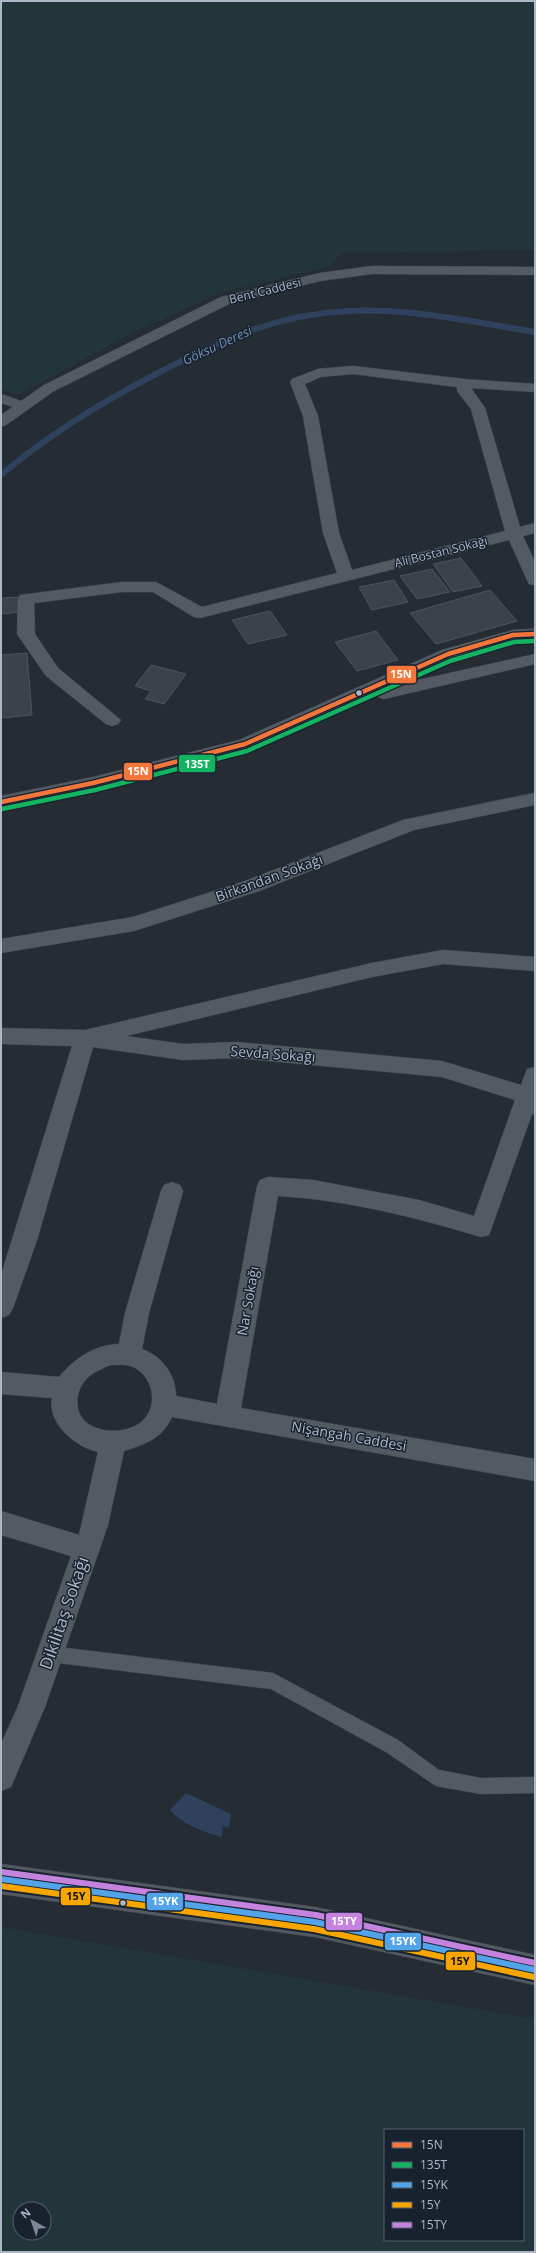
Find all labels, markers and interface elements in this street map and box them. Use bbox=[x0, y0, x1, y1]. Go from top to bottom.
street label: Bent Caddesi bbox=[227, 273, 303, 308]
water label: Göksu Deresi bbox=[179, 321, 255, 369]
street label: Ali Bostan Sokağı bbox=[393, 532, 489, 571]
line badge: 15N bbox=[386, 665, 417, 684]
text: 15N bbox=[390, 666, 412, 681]
unlabelled marker bbox=[354, 688, 364, 698]
line badge: 135T bbox=[178, 754, 216, 773]
text: 135T bbox=[184, 756, 210, 771]
line badge: 15N bbox=[123, 762, 153, 781]
text: 15N bbox=[127, 763, 149, 778]
street label: Birkandan Sokağı bbox=[213, 849, 325, 906]
street label: Sevda Sokaḡı bbox=[230, 1041, 316, 1066]
street label: Nar Sokağı bbox=[232, 1265, 263, 1337]
street label: Nişangah Caddesi bbox=[290, 1416, 408, 1455]
street label: Dikilitaş Sokağı bbox=[33, 1553, 94, 1672]
line badge: 15Y bbox=[60, 1887, 91, 1906]
text: 15Y bbox=[66, 1888, 86, 1903]
line badge: 15YK bbox=[146, 1892, 184, 1911]
text: 15YK bbox=[152, 1893, 179, 1908]
unlabelled marker bbox=[118, 1898, 128, 1908]
line badge: 15TY bbox=[325, 1912, 363, 1931]
text: 15TY bbox=[331, 1913, 357, 1928]
line badge: 15YK bbox=[384, 1932, 422, 1951]
text: 15YK bbox=[390, 1933, 417, 1948]
line badge: 15Y bbox=[445, 1951, 476, 1971]
text: 15Y bbox=[450, 1953, 470, 1968]
legend bbox=[384, 2129, 524, 2241]
text: 15N bbox=[420, 2136, 443, 2153]
text: 135T bbox=[420, 2156, 448, 2173]
text: 15YK bbox=[420, 2176, 448, 2193]
text: 15Y bbox=[420, 2196, 441, 2213]
north arrow bbox=[12, 2201, 52, 2241]
text: N bbox=[17, 2204, 34, 2222]
text: 15TY bbox=[420, 2216, 447, 2233]

